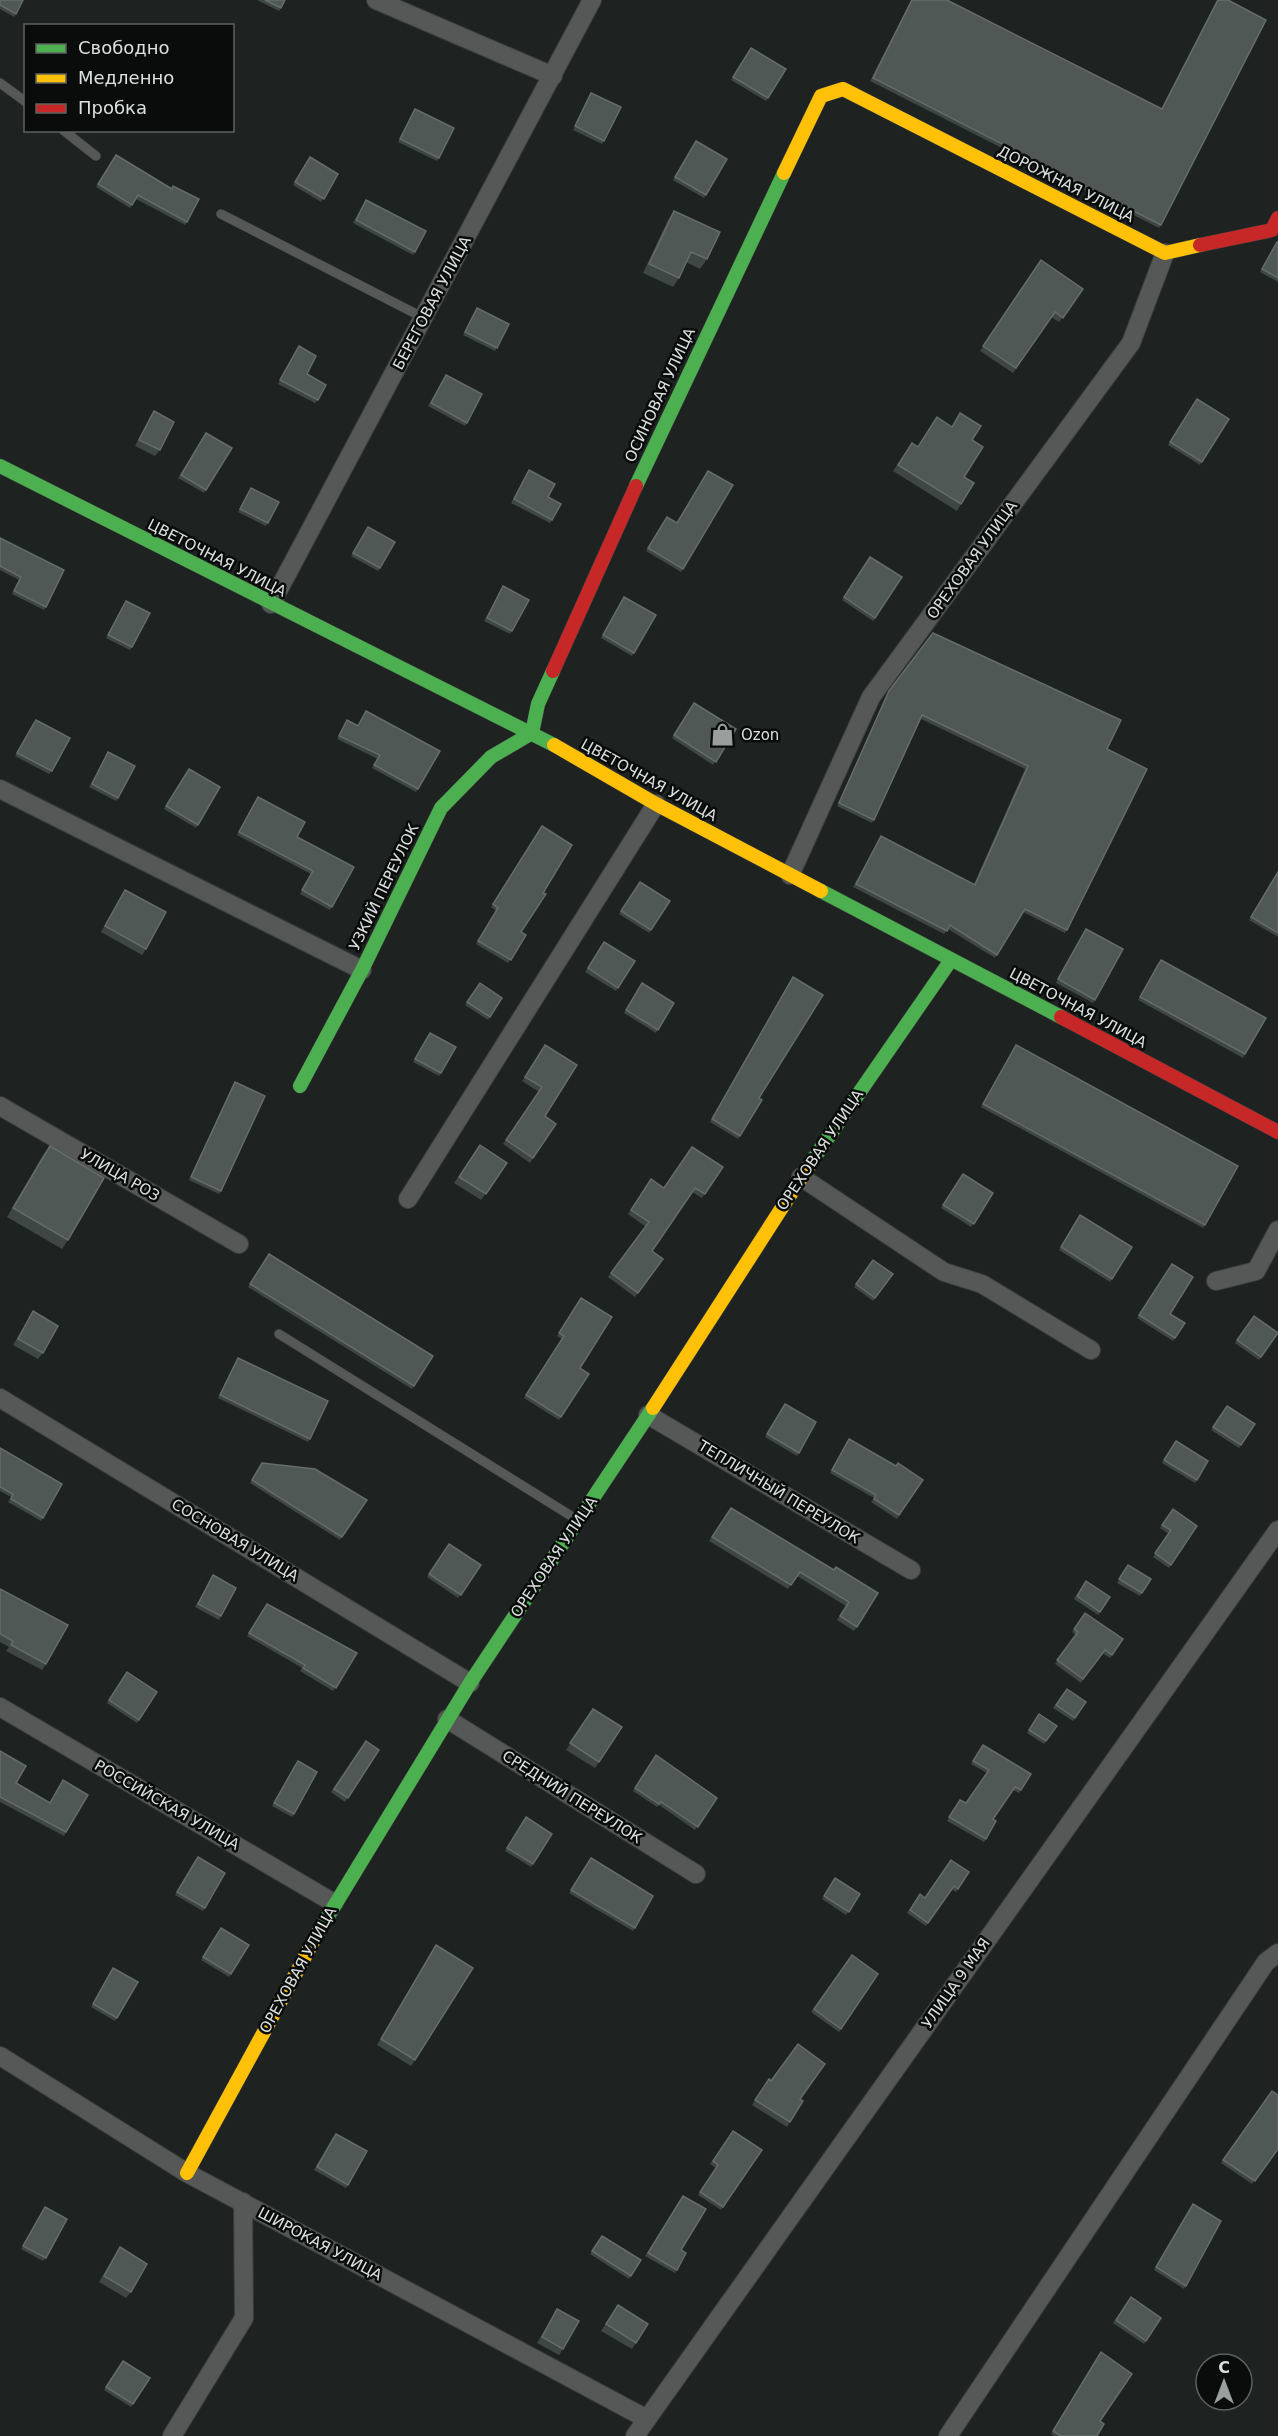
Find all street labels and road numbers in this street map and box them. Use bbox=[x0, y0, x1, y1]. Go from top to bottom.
street label: ДОРОЖНАЯ УЛИЦА bbox=[995, 142, 1138, 227]
street label: БЕРЕГОВАЯ УЛИЦА bbox=[389, 233, 475, 373]
street label: ОСИНОВАЯ УЛИЦА bbox=[621, 324, 699, 465]
street label: ОРЕХОВАЯ УЛИЦА bbox=[923, 497, 1021, 623]
street label: ЦВЕТОЧНАЯ УЛИЦА bbox=[145, 515, 290, 601]
street label: ЦВЕТОЧНАЯ УЛИЦА bbox=[578, 735, 721, 825]
street label: УЗКИЙ ПЕРЕУЛОК bbox=[345, 820, 423, 953]
street label: ЦВЕТОЧНАЯ УЛИЦА bbox=[1006, 964, 1150, 1052]
street label: ОРЕХОВАЯ УЛИЦА bbox=[773, 1086, 867, 1214]
street label: УЛИЦА РОЗ bbox=[77, 1145, 163, 1205]
street label: ТЕПЛИЧНЫЙ ПЕРЕУЛОК bbox=[694, 1435, 864, 1548]
street label: ОРЕХОВАЯ УЛИЦА bbox=[507, 1493, 601, 1621]
street label: СОСНОВАЯ УЛИЦА bbox=[168, 1495, 302, 1585]
street label: СРЕДНИЙ ПЕРЕУЛОК bbox=[499, 1746, 646, 1848]
street label: РОССИЙСКАЯ УЛИЦА bbox=[91, 1755, 244, 1854]
street label: ОРЕХОВАЯ УЛИЦА bbox=[256, 1903, 341, 2036]
street label: УЛИЦА 9 МАЯ bbox=[918, 1934, 994, 2032]
street label: ШИРОКАЯ УЛИЦА bbox=[255, 2204, 386, 2285]

